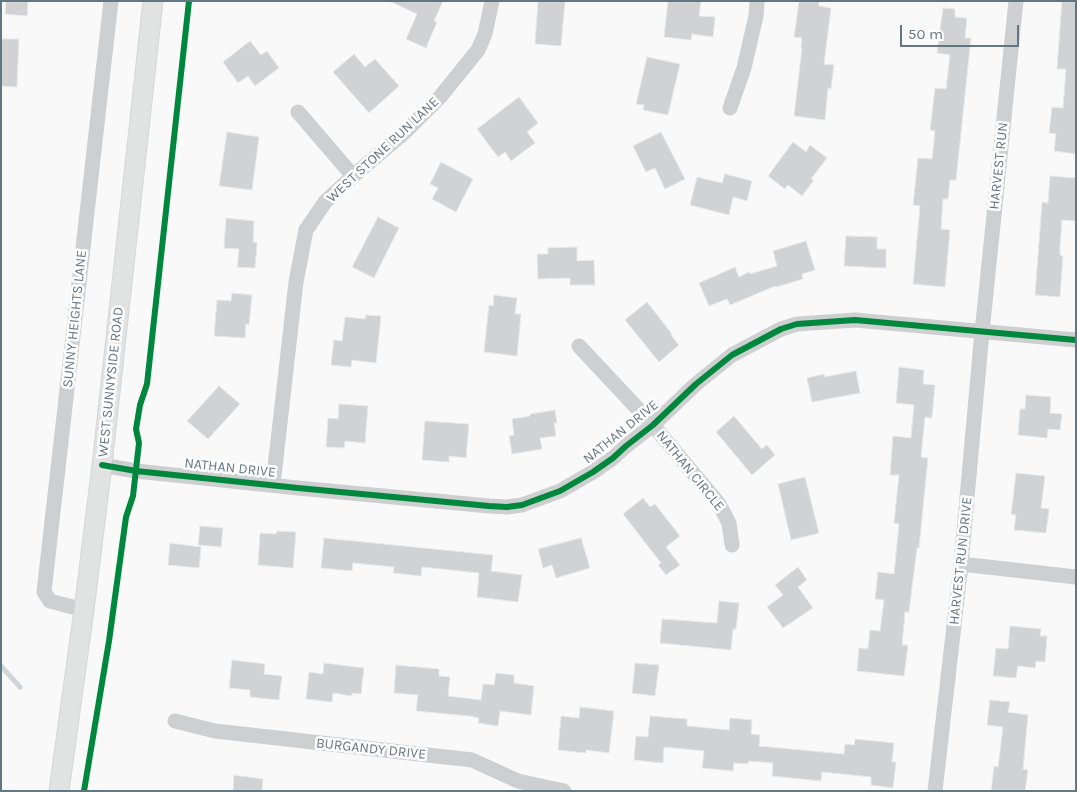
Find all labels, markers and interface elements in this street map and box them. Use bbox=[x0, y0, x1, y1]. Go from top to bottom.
scale bar bbox=[902, 15, 1021, 47]
text: 50 m bbox=[908, 25, 943, 43]
street label: WEST STONE RUN LANE bbox=[323, 94, 443, 206]
street label: HARVEST RUN bbox=[986, 121, 1012, 211]
street label: SUNNY HEIGHTS LANE bbox=[59, 249, 91, 389]
street label: WEST SUNNYSIDE ROAD bbox=[95, 306, 127, 458]
street label: NATHAN DRIVE bbox=[580, 397, 662, 467]
street label: NATHAN CIRCLE bbox=[653, 427, 727, 515]
street label: NATHAN DRIVE bbox=[183, 455, 277, 481]
street label: HARVEST RUN DRIVE bbox=[946, 496, 976, 626]
street label: BURGANDY DRIVE bbox=[315, 735, 427, 763]

